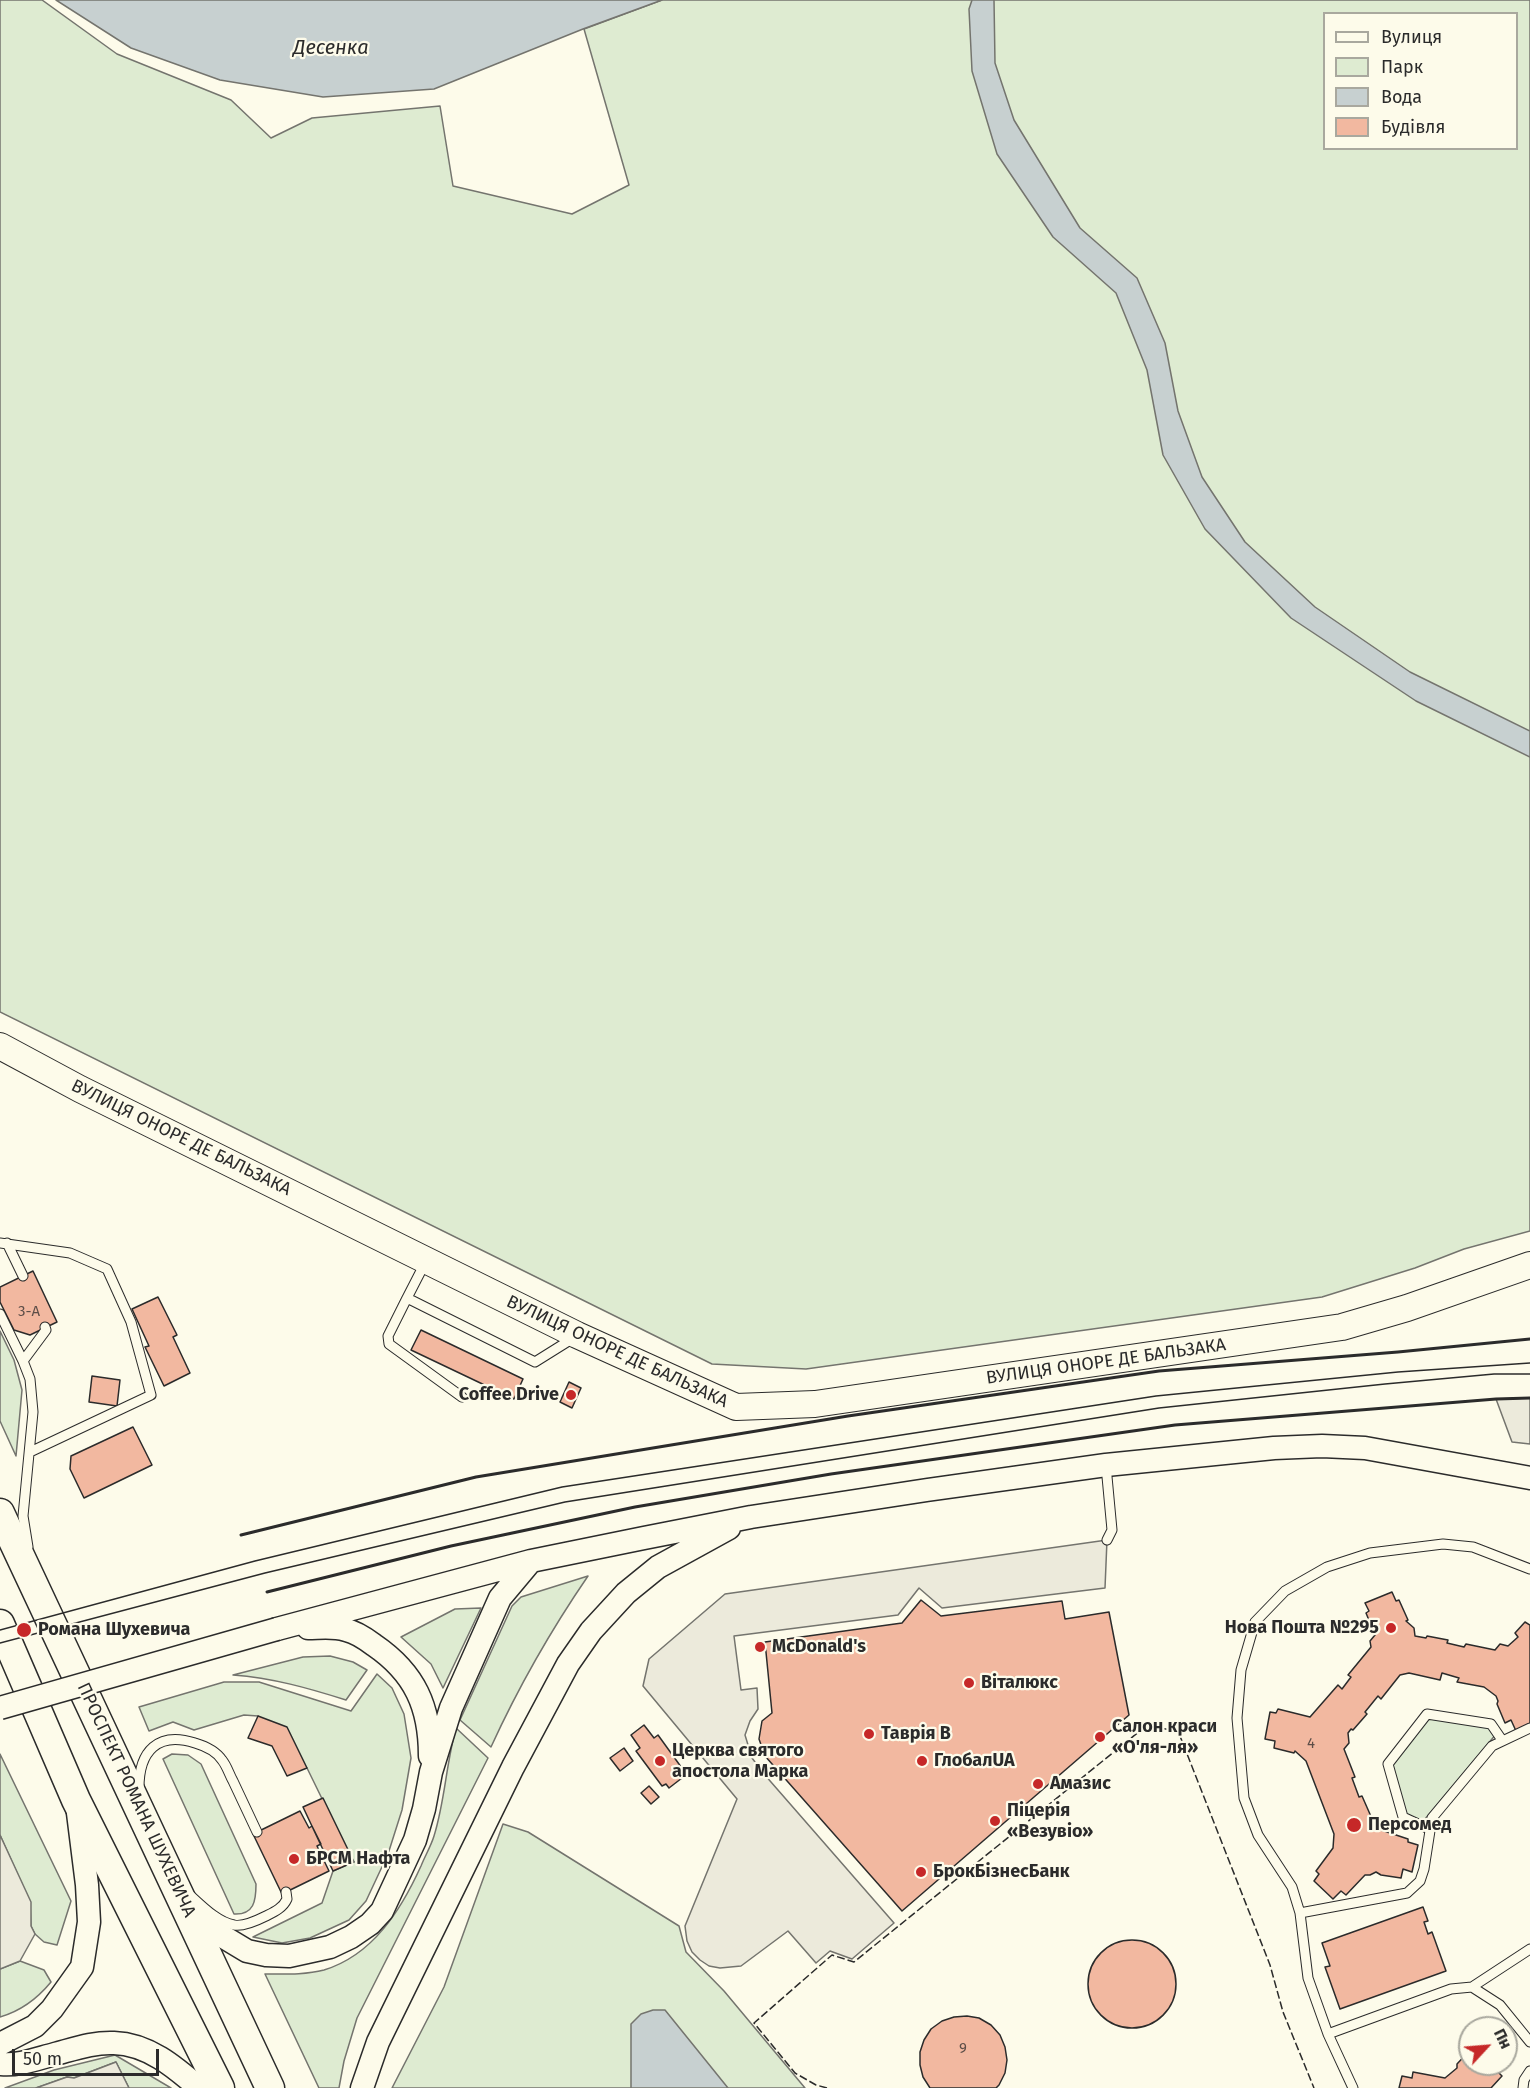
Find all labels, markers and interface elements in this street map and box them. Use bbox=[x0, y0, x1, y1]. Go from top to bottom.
legend bbox=[1323, 12, 1518, 150]
text: Вулиця bbox=[1381, 26, 1442, 48]
water label: Десенка bbox=[293, 36, 369, 60]
text: Парк bbox=[1381, 56, 1423, 78]
text: Вода bbox=[1381, 86, 1422, 108]
text: Будівля bbox=[1381, 116, 1445, 138]
street label: ВУЛИЦЯ ОНОРЕ ДЕ БАЛЬЗАКА bbox=[68, 1075, 294, 1201]
street label: ВУЛИЦЯ ОНОРЕ ДЕ БАЛЬЗАКА bbox=[503, 1291, 731, 1413]
house number: 3-А bbox=[18, 1303, 40, 1321]
street label: ВУЛИЦЯ ОНОРЕ ДЕ БАЛЬЗАКА bbox=[985, 1334, 1227, 1390]
place label: Coffee Drive bbox=[459, 1384, 559, 1406]
marker: Coffee Drive bbox=[564, 1388, 578, 1402]
place label: Нова Пошта №295 bbox=[1225, 1617, 1379, 1639]
place label: Романа Шухевича bbox=[38, 1619, 190, 1641]
marker: Романа Шухевича bbox=[15, 1621, 33, 1639]
marker: Нова Пошта №295 bbox=[1384, 1621, 1398, 1635]
place label: McDonald's bbox=[772, 1636, 866, 1658]
marker: McDonald's bbox=[753, 1640, 767, 1654]
place label: Віталюкс bbox=[981, 1672, 1058, 1694]
marker: Віталюкс bbox=[962, 1676, 976, 1690]
street label: ПРОСПЕКТ РОМАНА ШУХЕВИЧА bbox=[72, 1679, 200, 1921]
place label: Салон краси «О'ля-ля» bbox=[1112, 1716, 1217, 1758]
place label: Таврія В bbox=[881, 1723, 951, 1745]
marker: Таврія В bbox=[862, 1727, 876, 1741]
marker: Салон краси «О'ля-ля» bbox=[1093, 1730, 1107, 1744]
house number: 4 bbox=[1307, 1735, 1315, 1753]
place label: Церква святого апостола Марка bbox=[672, 1740, 808, 1782]
place label: ГлобалUA bbox=[934, 1750, 1015, 1772]
marker: Церква святого апостола Марка bbox=[653, 1754, 667, 1768]
marker: ГлобалUA bbox=[915, 1754, 929, 1768]
place label: Амазис bbox=[1050, 1773, 1111, 1795]
marker: Амазис bbox=[1031, 1777, 1045, 1791]
place label: Піцерія «Везувіо» bbox=[1007, 1800, 1093, 1842]
marker: Піцерія «Везувіо» bbox=[988, 1814, 1002, 1828]
place label: Персомед bbox=[1368, 1814, 1451, 1836]
marker: Персомед bbox=[1345, 1816, 1363, 1834]
place label: БРСМ Нафта bbox=[306, 1848, 410, 1870]
marker: БРСМ Нафта bbox=[287, 1852, 301, 1866]
place label: БрокБізнесБанк bbox=[933, 1861, 1070, 1883]
marker: БрокБізнесБанк bbox=[914, 1865, 928, 1879]
north arrow bbox=[1458, 2016, 1518, 2076]
text: Пн bbox=[1490, 2026, 1516, 2052]
scale bar bbox=[15, 2037, 162, 2075]
house number: 9 bbox=[959, 2040, 967, 2058]
text: 50 m bbox=[23, 2048, 62, 2070]

